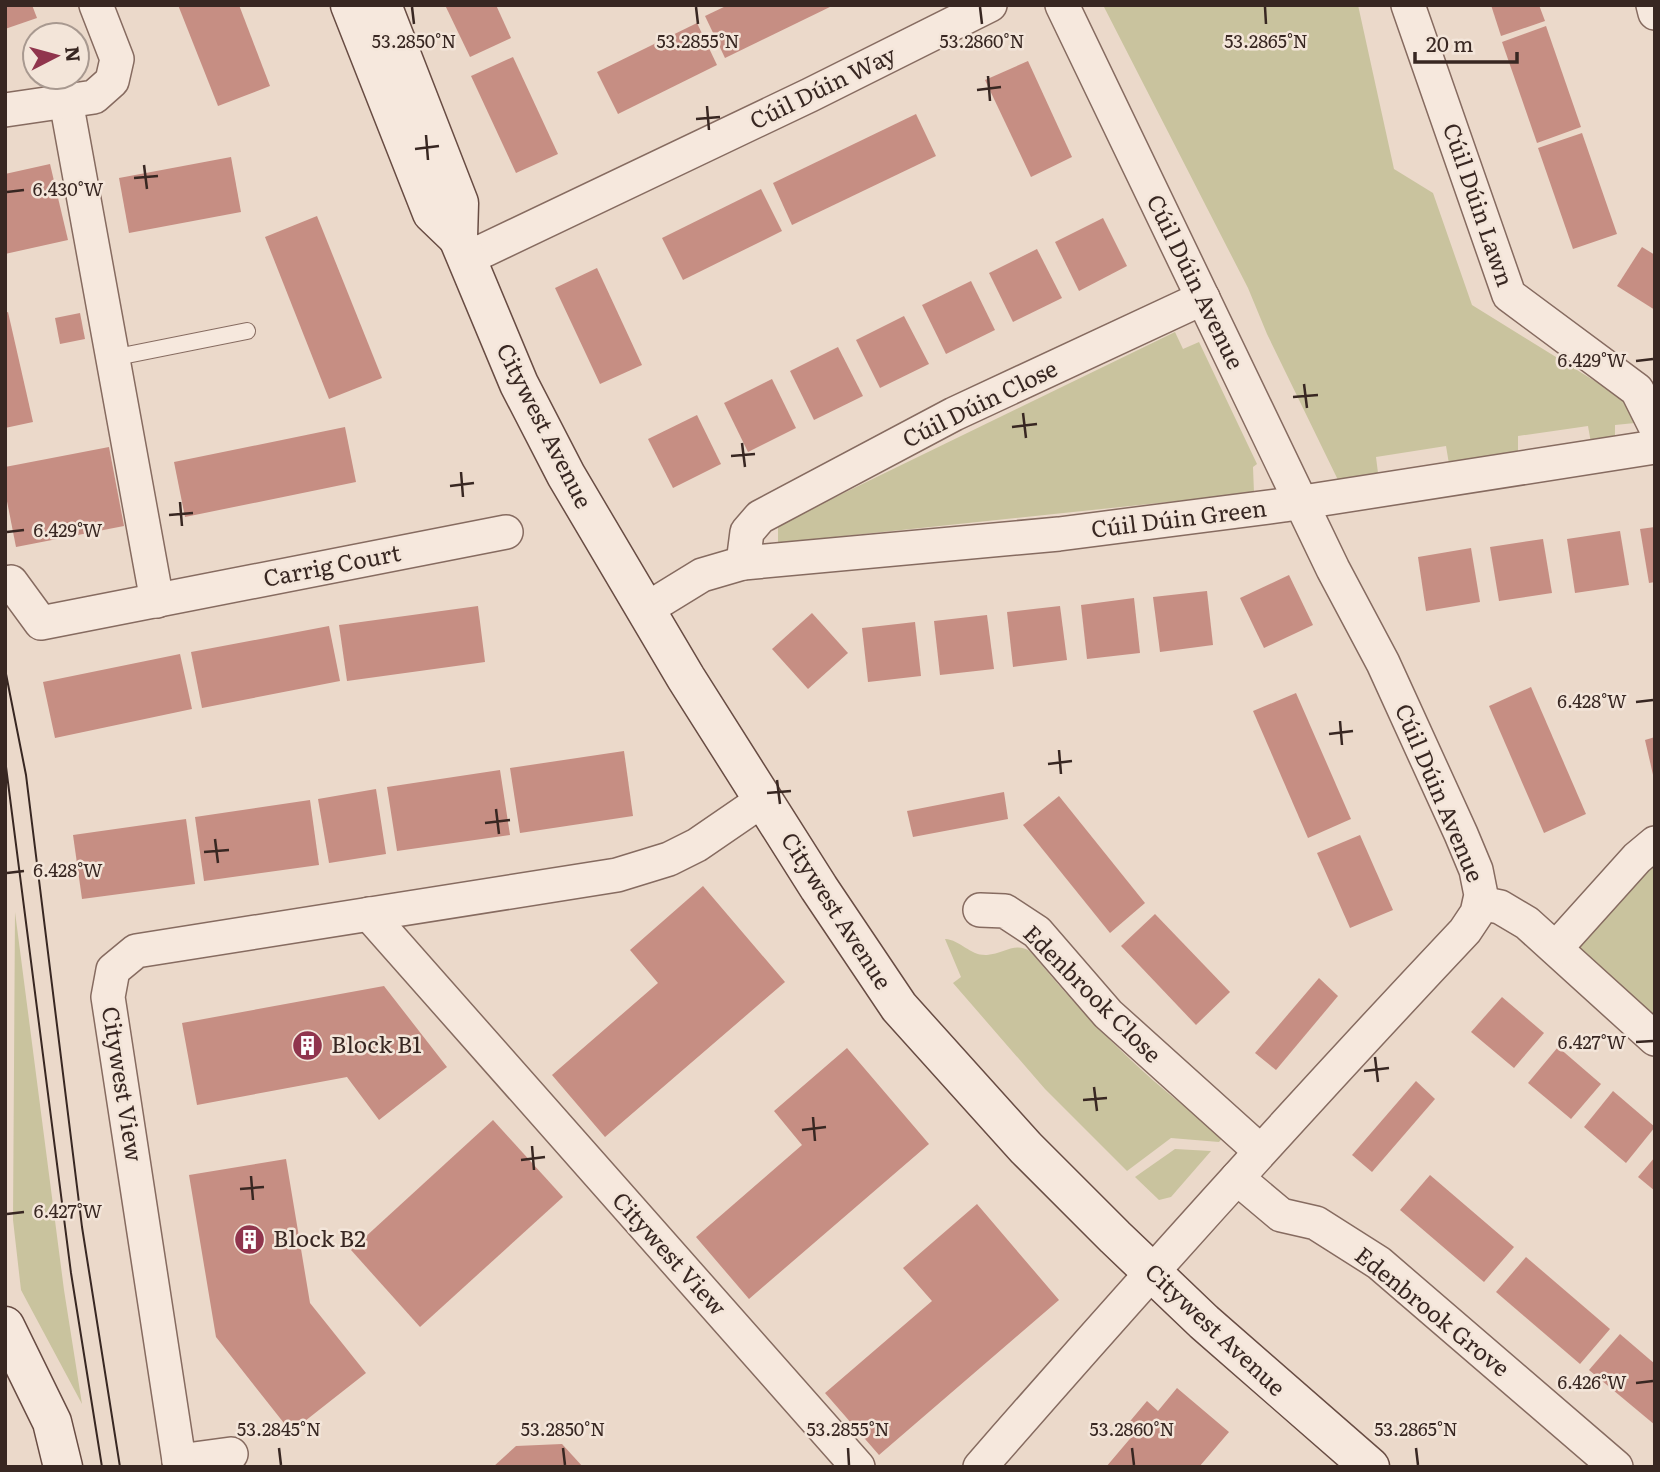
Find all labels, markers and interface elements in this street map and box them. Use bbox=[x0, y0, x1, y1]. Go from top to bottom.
north arrow bbox=[21, 21, 91, 91]
scale bar bbox=[1415, 21, 1516, 65]
text: 53.2850°N bbox=[372, 27, 456, 54]
text: 53.2855°N bbox=[656, 27, 740, 54]
text: 53.2860°N bbox=[940, 27, 1024, 54]
text: 53.2865°N bbox=[1224, 27, 1308, 54]
text: 20 m bbox=[1426, 27, 1473, 58]
street label: Cúil Dúin Way bbox=[743, 36, 902, 136]
text: N bbox=[59, 45, 89, 64]
street label: Cúil Dúin Lawn bbox=[1436, 118, 1524, 291]
text: 6.430°W bbox=[33, 175, 104, 202]
street label: Cúil Dúin Avenue bbox=[1140, 188, 1254, 374]
street label: Citywest Avenue bbox=[489, 337, 602, 514]
text: 6.429°W bbox=[1558, 346, 1627, 373]
street label: Cúil Dúin Close bbox=[896, 350, 1062, 454]
street label: Cúil Dúin Green bbox=[1089, 489, 1269, 545]
text: 6.429°W bbox=[34, 516, 103, 543]
street label: Carrig Court bbox=[260, 534, 404, 594]
text: 6.428°W bbox=[1557, 687, 1627, 714]
street label: Cúil Dúin Avenue bbox=[1388, 698, 1494, 887]
street label: Citywest Avenue bbox=[774, 825, 901, 995]
text: 6.428°W bbox=[33, 856, 103, 883]
street label: Edenbrook Close bbox=[1017, 916, 1170, 1069]
street label: Citywest View bbox=[95, 1004, 153, 1164]
place label: Block B1 bbox=[331, 1026, 422, 1060]
building icon: Block B1 bbox=[291, 1028, 325, 1062]
text: 6.427°W bbox=[1558, 1028, 1627, 1055]
street label: Citywest View bbox=[606, 1183, 736, 1322]
text: 6.427°W bbox=[34, 1197, 103, 1224]
place label: Block B2 bbox=[273, 1220, 366, 1254]
building icon: Block B2 bbox=[233, 1222, 267, 1256]
street label: Edenbrook Grove bbox=[1349, 1237, 1518, 1384]
street label: Citywest Avenue bbox=[1138, 1254, 1294, 1403]
text: 6.426°W bbox=[1557, 1368, 1627, 1395]
text: 53.2845°N bbox=[237, 1415, 321, 1442]
text: 53.2850°N bbox=[521, 1415, 605, 1442]
text: 53.2855°N bbox=[806, 1415, 890, 1442]
text: 53.2860°N bbox=[1090, 1415, 1174, 1442]
text: 53.2865°N bbox=[1374, 1415, 1458, 1442]

